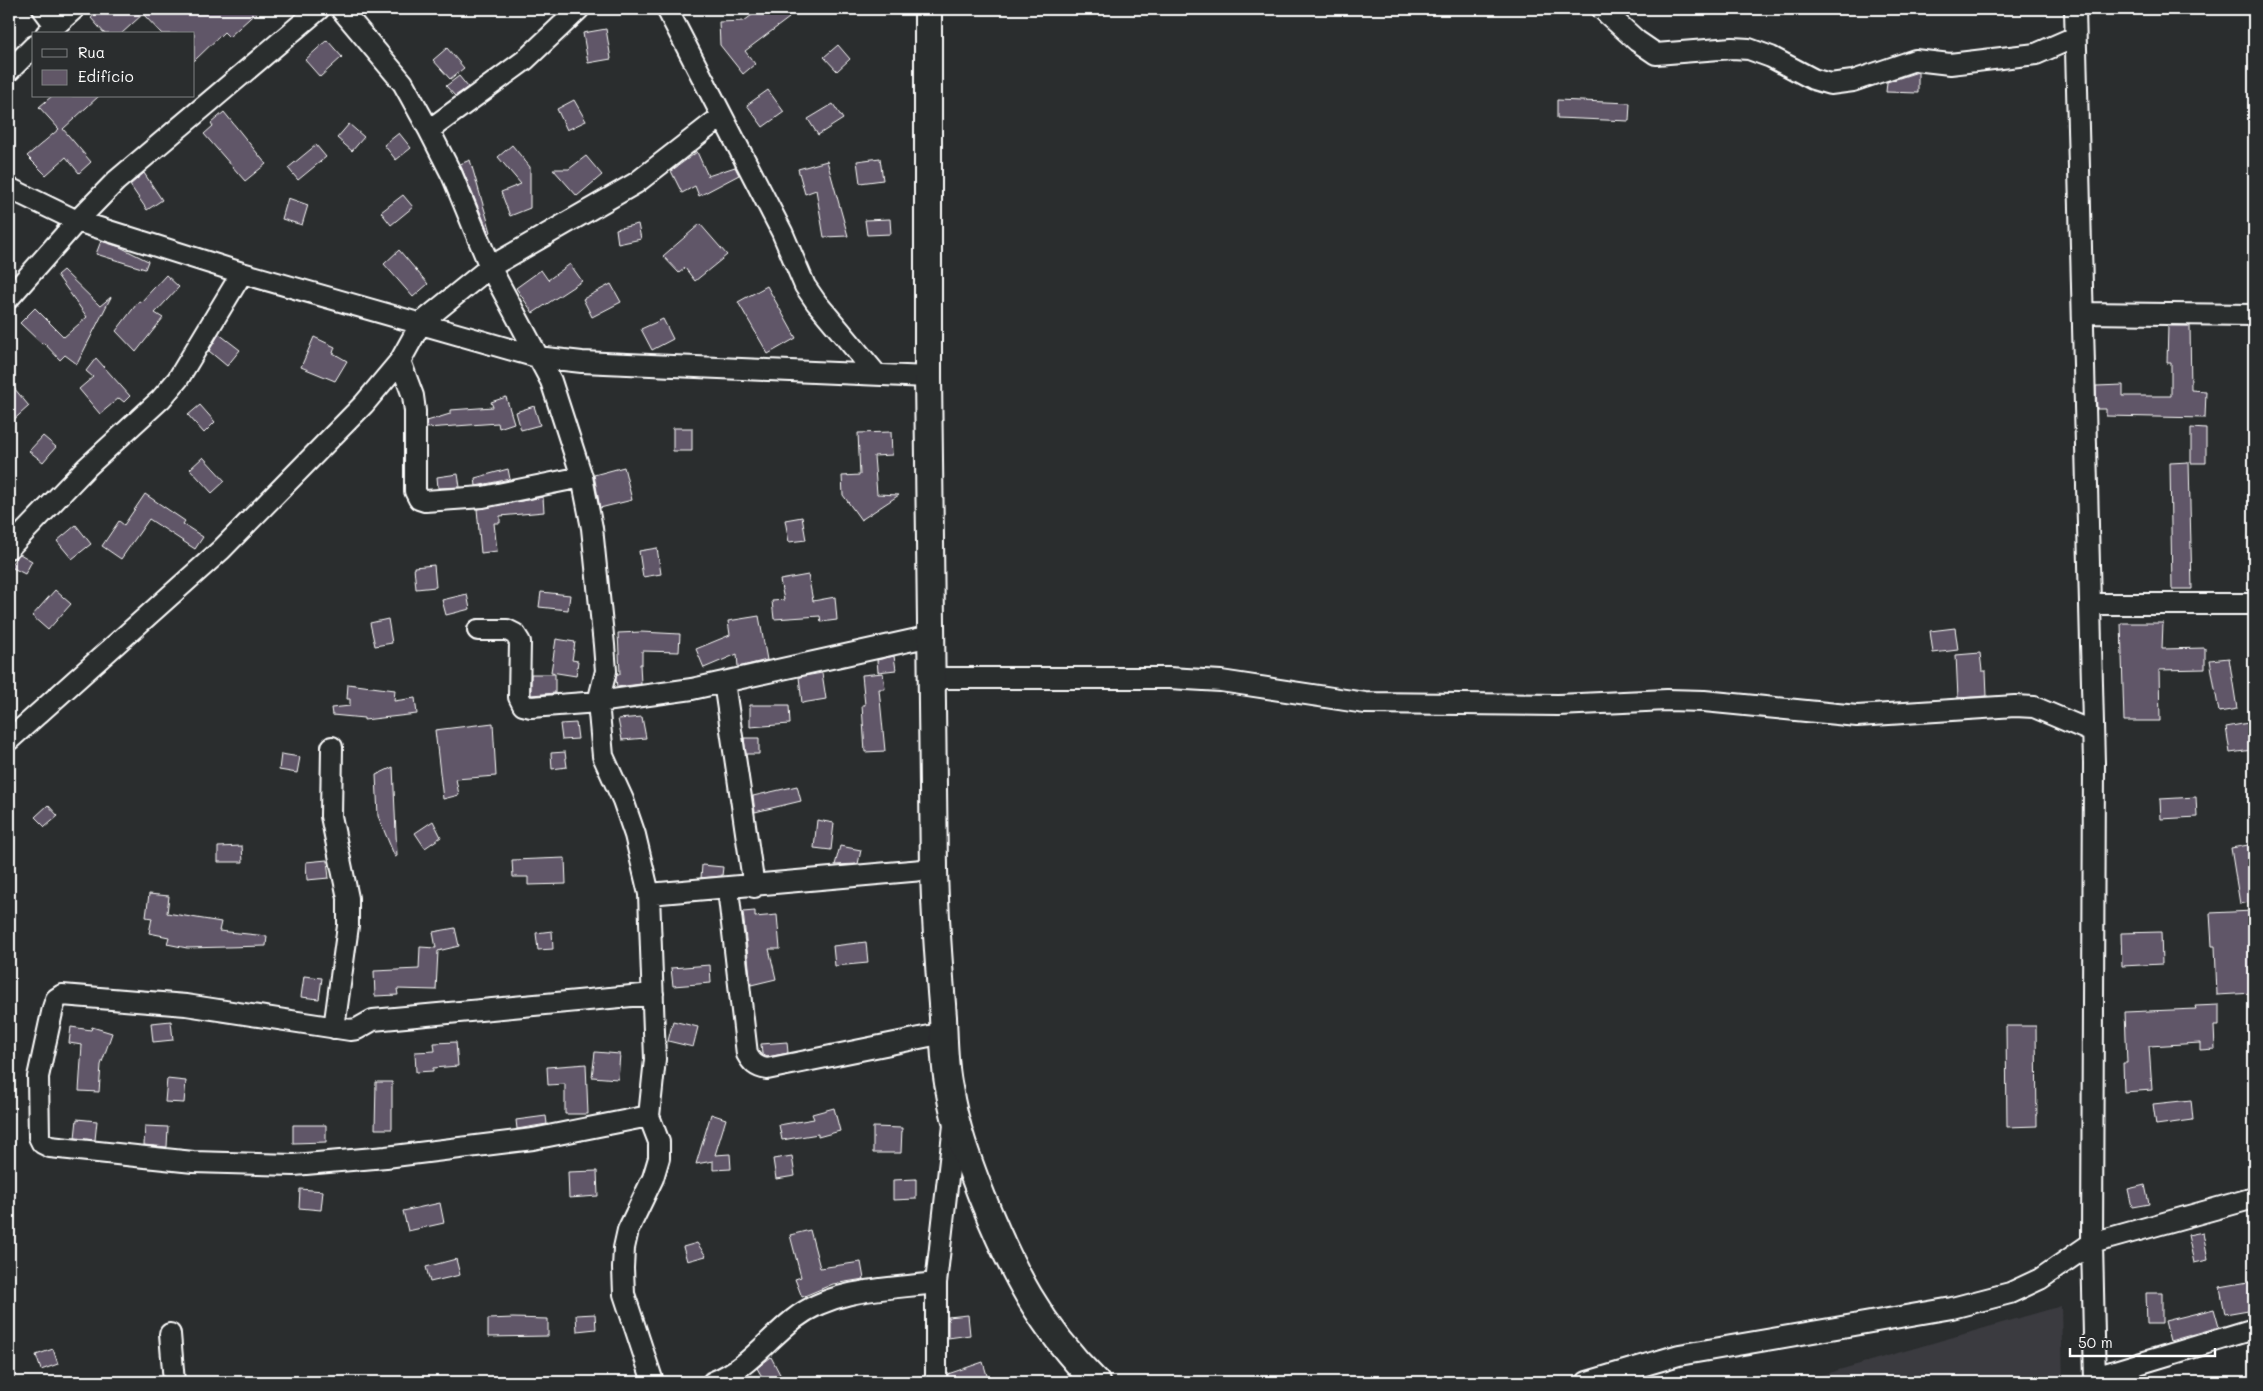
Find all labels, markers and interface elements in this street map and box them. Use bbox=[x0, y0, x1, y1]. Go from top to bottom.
legend bbox=[32, 32, 195, 98]
text: Rua bbox=[78, 42, 105, 62]
text: Edifício bbox=[78, 66, 134, 86]
scale bar bbox=[2070, 1326, 2216, 1358]
text: 50 m bbox=[2078, 1332, 2113, 1352]

